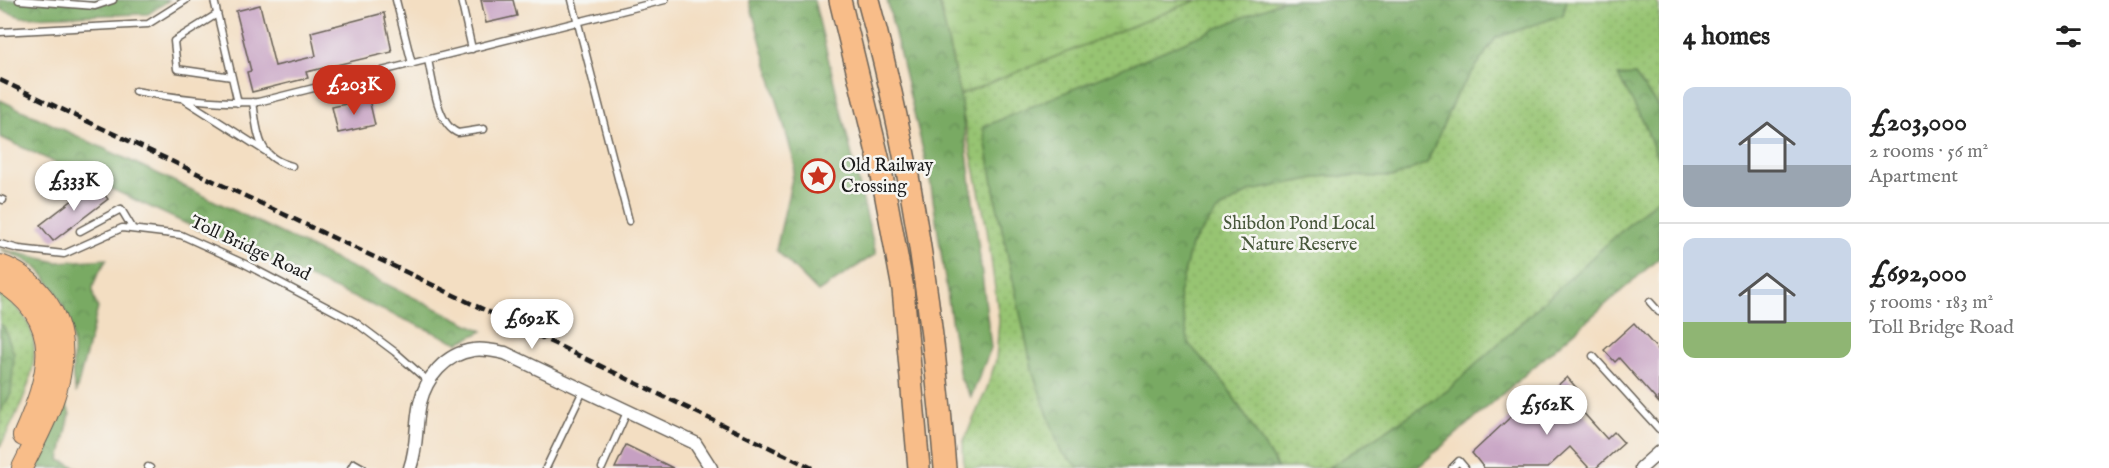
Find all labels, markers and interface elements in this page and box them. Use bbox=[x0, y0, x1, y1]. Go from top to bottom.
text: 4 homes bbox=[1683, 20, 1770, 53]
icon: filters bbox=[2052, 20, 2085, 53]
pin: £203K bbox=[312, 65, 396, 116]
text: £203K bbox=[327, 72, 382, 97]
text: £203,000 bbox=[1869, 106, 1967, 139]
icon: home bbox=[1731, 111, 1803, 183]
text: 2 rooms · 56 m² bbox=[1869, 139, 1988, 164]
place label: Old Railway Crossing bbox=[841, 155, 933, 199]
place icon: Old Railway Crossing bbox=[800, 158, 836, 194]
pin: £333K bbox=[32, 161, 116, 212]
text: Apartment bbox=[1869, 164, 1958, 189]
text: £333K bbox=[49, 168, 99, 193]
street label: Toll Bridge Road bbox=[186, 211, 314, 287]
park label: Shibdon Pond Local Nature Reserve bbox=[1223, 213, 1375, 257]
text: £692,000 bbox=[1869, 257, 1967, 290]
icon: home bbox=[1731, 262, 1803, 334]
text: 5 rooms · 183 m² bbox=[1869, 290, 1993, 315]
pin: £692K bbox=[490, 299, 574, 350]
text: £692K bbox=[505, 306, 559, 331]
text: Toll Bridge Road bbox=[1869, 315, 2014, 340]
pin: £562K bbox=[1505, 385, 1589, 436]
text: £562K bbox=[1520, 392, 1574, 417]

